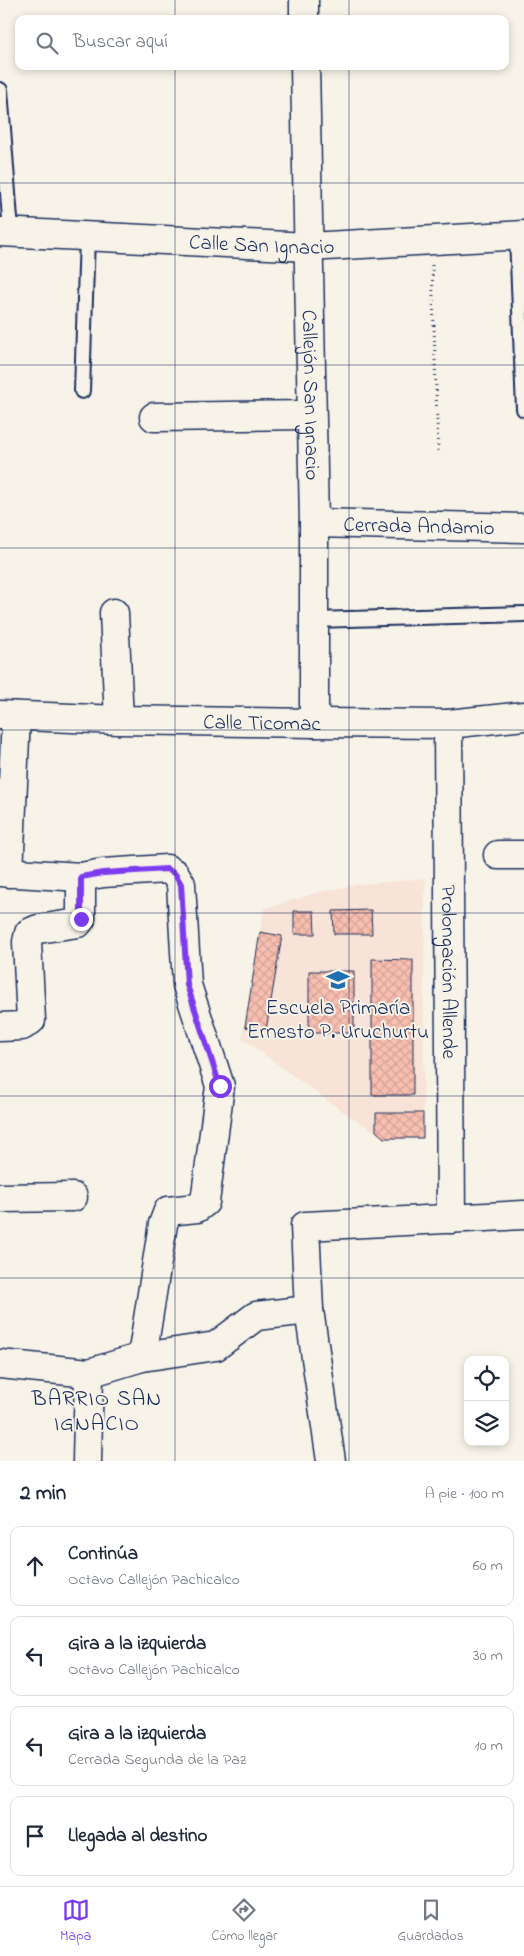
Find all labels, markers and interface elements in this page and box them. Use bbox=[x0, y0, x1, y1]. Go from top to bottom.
search box bbox=[15, 15, 509, 70]
icon: search bbox=[33, 29, 61, 57]
text: Buscar aquí bbox=[73, 29, 168, 56]
street label: Calle San Ignacio bbox=[188, 228, 335, 265]
street label: Callejón San Ignacio bbox=[293, 309, 326, 481]
street label: Cerrada Andamio bbox=[343, 511, 495, 544]
street label: Calle Ticomac bbox=[203, 708, 321, 740]
street label: Prolongación Allende bbox=[430, 885, 463, 1060]
route end bbox=[70, 908, 93, 931]
school or university icon: Escuela Primaría Ernesto P. Uruchurtu bbox=[325, 967, 351, 993]
place label: Escuela Primaría Ernesto P. Uruchurtu bbox=[247, 994, 429, 1048]
route start bbox=[209, 1075, 232, 1098]
map controls bbox=[464, 1356, 509, 1446]
button: locate bbox=[464, 1356, 509, 1401]
district label: BARRIO SAN IGNACIO bbox=[31, 1384, 162, 1441]
button: layers bbox=[464, 1401, 509, 1446]
text: 2 min bbox=[20, 1479, 66, 1509]
text: A pie · 100 m bbox=[425, 1482, 504, 1506]
text: Continúa bbox=[68, 1541, 138, 1568]
icon: ahead bbox=[21, 1552, 49, 1580]
text: 60 m bbox=[473, 1554, 503, 1578]
text: Octavo Callejón Pachicalco bbox=[68, 1568, 240, 1592]
text: Gira a la izquierda bbox=[68, 1631, 206, 1658]
icon: left bbox=[21, 1642, 49, 1670]
text: 30 m bbox=[473, 1644, 503, 1668]
text: Octavo Callejón Pachicalco bbox=[68, 1658, 240, 1682]
text: Gira a la izquierda bbox=[68, 1721, 206, 1748]
icon: left bbox=[21, 1732, 49, 1760]
text: 10 m bbox=[475, 1734, 503, 1758]
text: Cerrada Segunda de la Paz bbox=[68, 1748, 247, 1772]
icon: arrive bbox=[21, 1822, 49, 1850]
text: Llegada al destino bbox=[68, 1823, 207, 1850]
tab: Mapa bbox=[60, 1896, 91, 1947]
tab: Cómo llegar bbox=[212, 1896, 277, 1947]
tab: Guardados bbox=[398, 1896, 464, 1947]

